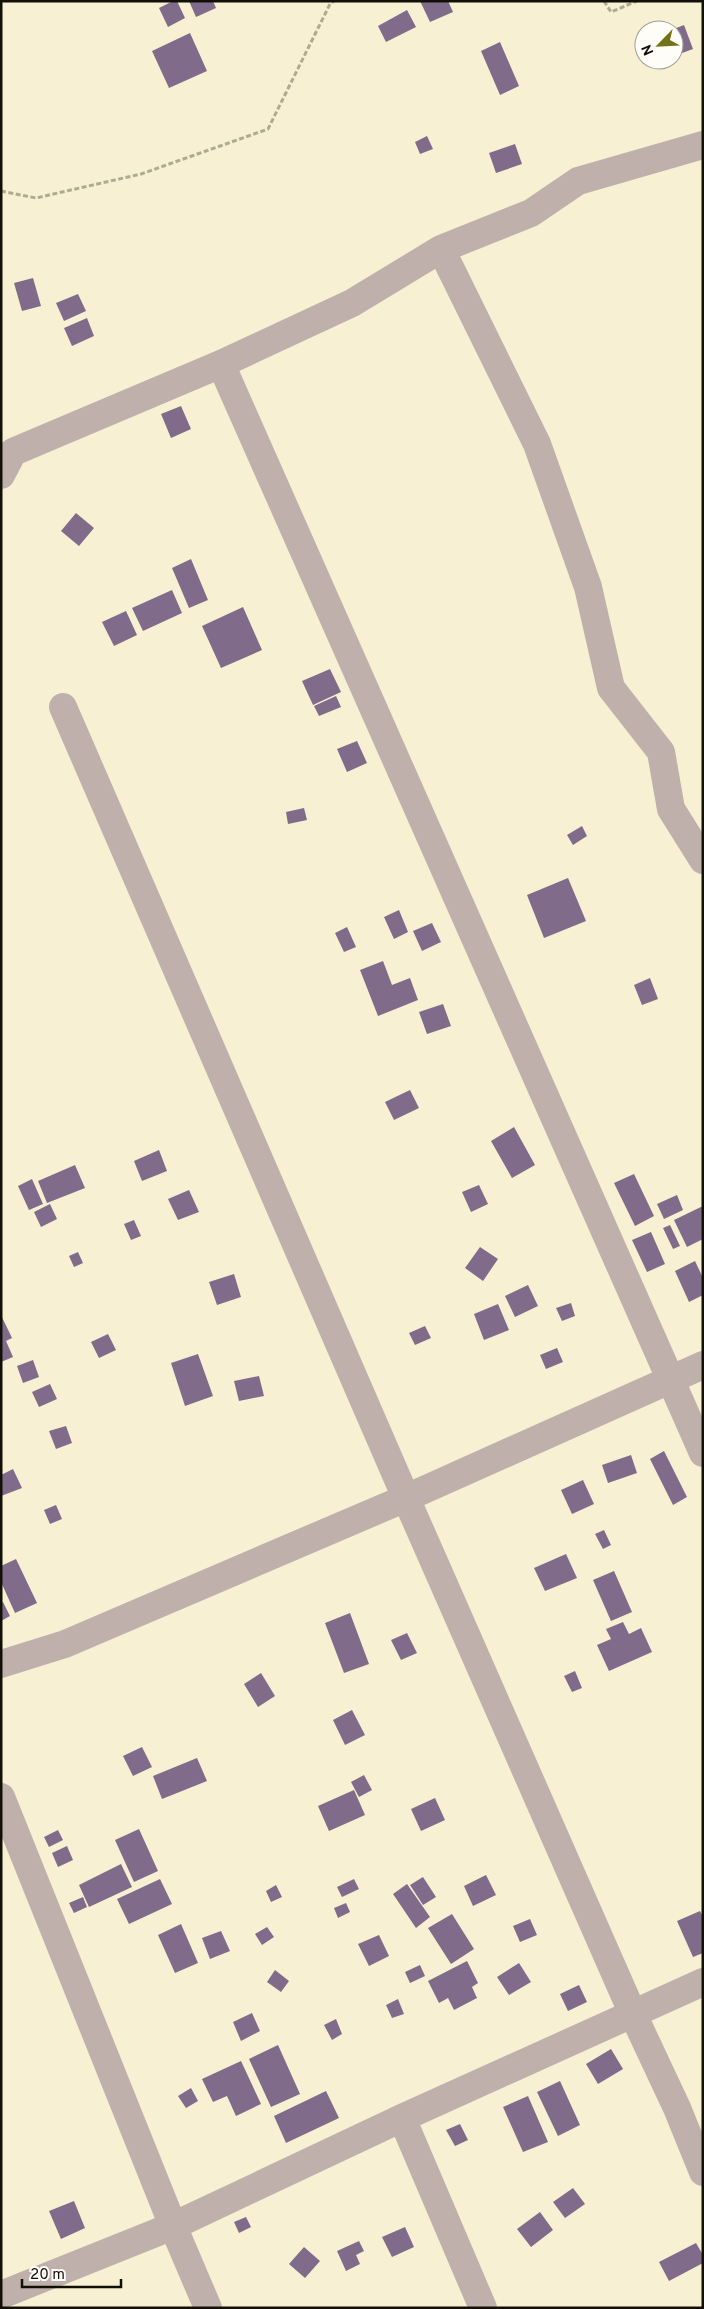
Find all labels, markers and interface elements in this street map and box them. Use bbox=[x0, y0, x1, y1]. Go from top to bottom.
north arrow bbox=[634, 20, 684, 70]
text: N bbox=[639, 42, 658, 58]
scale bar bbox=[22, 2256, 121, 2288]
text: 20 m bbox=[30, 2266, 65, 2285]

